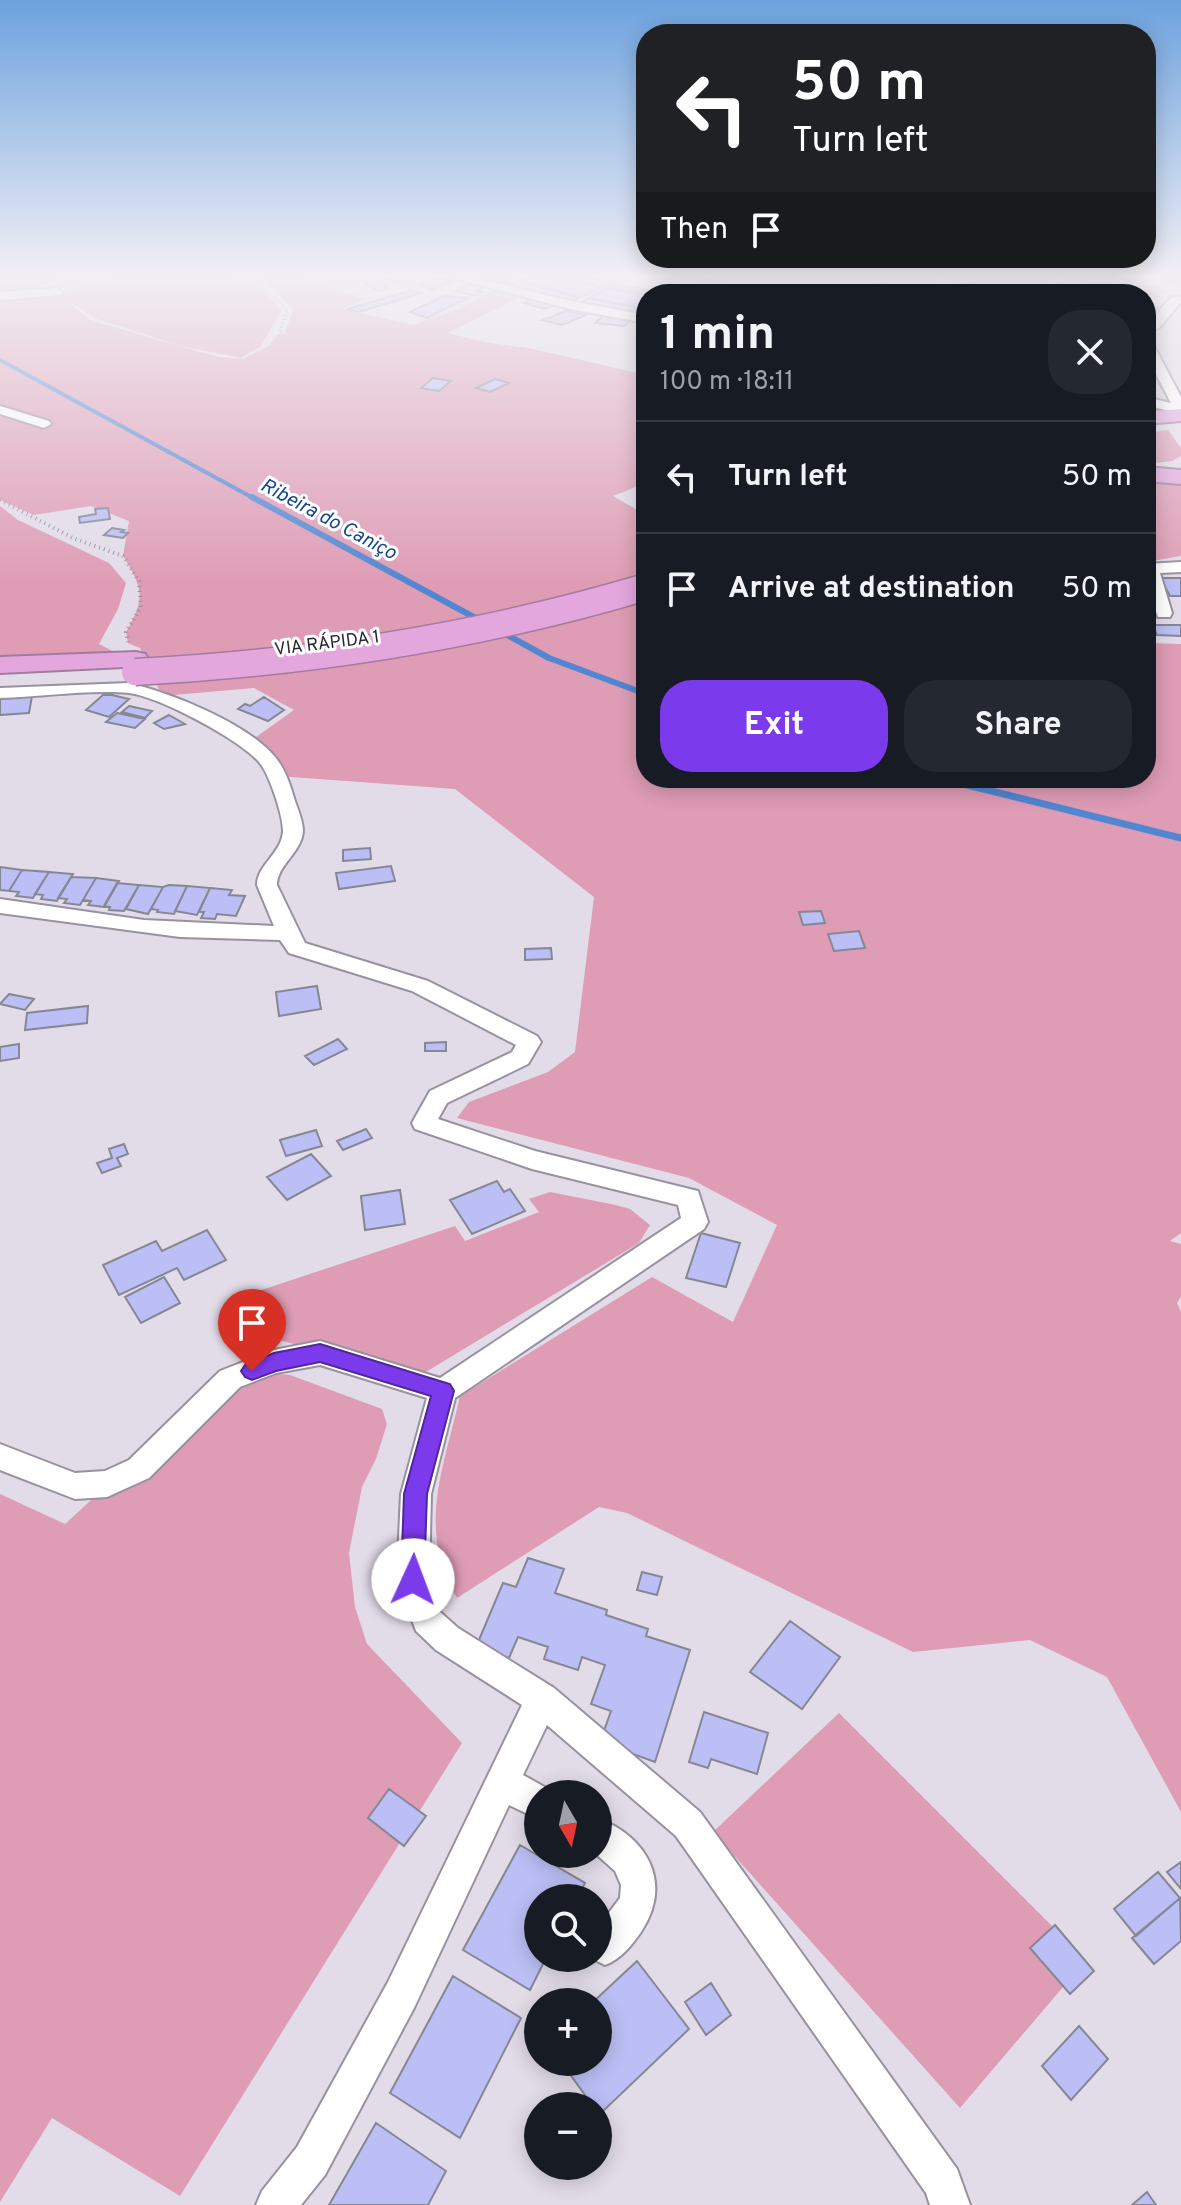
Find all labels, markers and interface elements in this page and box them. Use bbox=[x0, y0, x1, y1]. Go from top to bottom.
text: 50 m bbox=[792, 50, 926, 120]
icon: left bbox=[660, 56, 764, 160]
text: Turn left bbox=[792, 119, 929, 165]
icon: arrive bbox=[744, 208, 788, 252]
text: Then bbox=[660, 212, 728, 249]
text: 1 min bbox=[660, 306, 775, 366]
button: close bbox=[1048, 310, 1132, 394]
text: 100 m · 18:11 bbox=[660, 366, 794, 399]
icon: left bbox=[660, 455, 704, 499]
text: Turn left bbox=[728, 459, 848, 496]
text: 50 m bbox=[1062, 459, 1132, 496]
water label: Ribeira do Caniço bbox=[255, 473, 401, 567]
icon: arrive bbox=[660, 567, 704, 611]
text: Arrive at destination bbox=[728, 571, 1014, 608]
text: 50 m bbox=[1062, 571, 1132, 608]
street label: VIA RÁPIDA 1 bbox=[273, 624, 381, 662]
button: Exit bbox=[660, 680, 888, 772]
button: Share bbox=[904, 680, 1132, 772]
pin bbox=[218, 1289, 286, 1371]
icon: arrive bbox=[230, 1301, 274, 1345]
position arrow bbox=[371, 1538, 455, 1622]
north arrow bbox=[524, 1780, 612, 1868]
map controls bbox=[524, 1780, 612, 2180]
button: search bbox=[524, 1884, 612, 1972]
button: + bbox=[524, 1988, 612, 2076]
button: − bbox=[524, 2092, 612, 2180]

